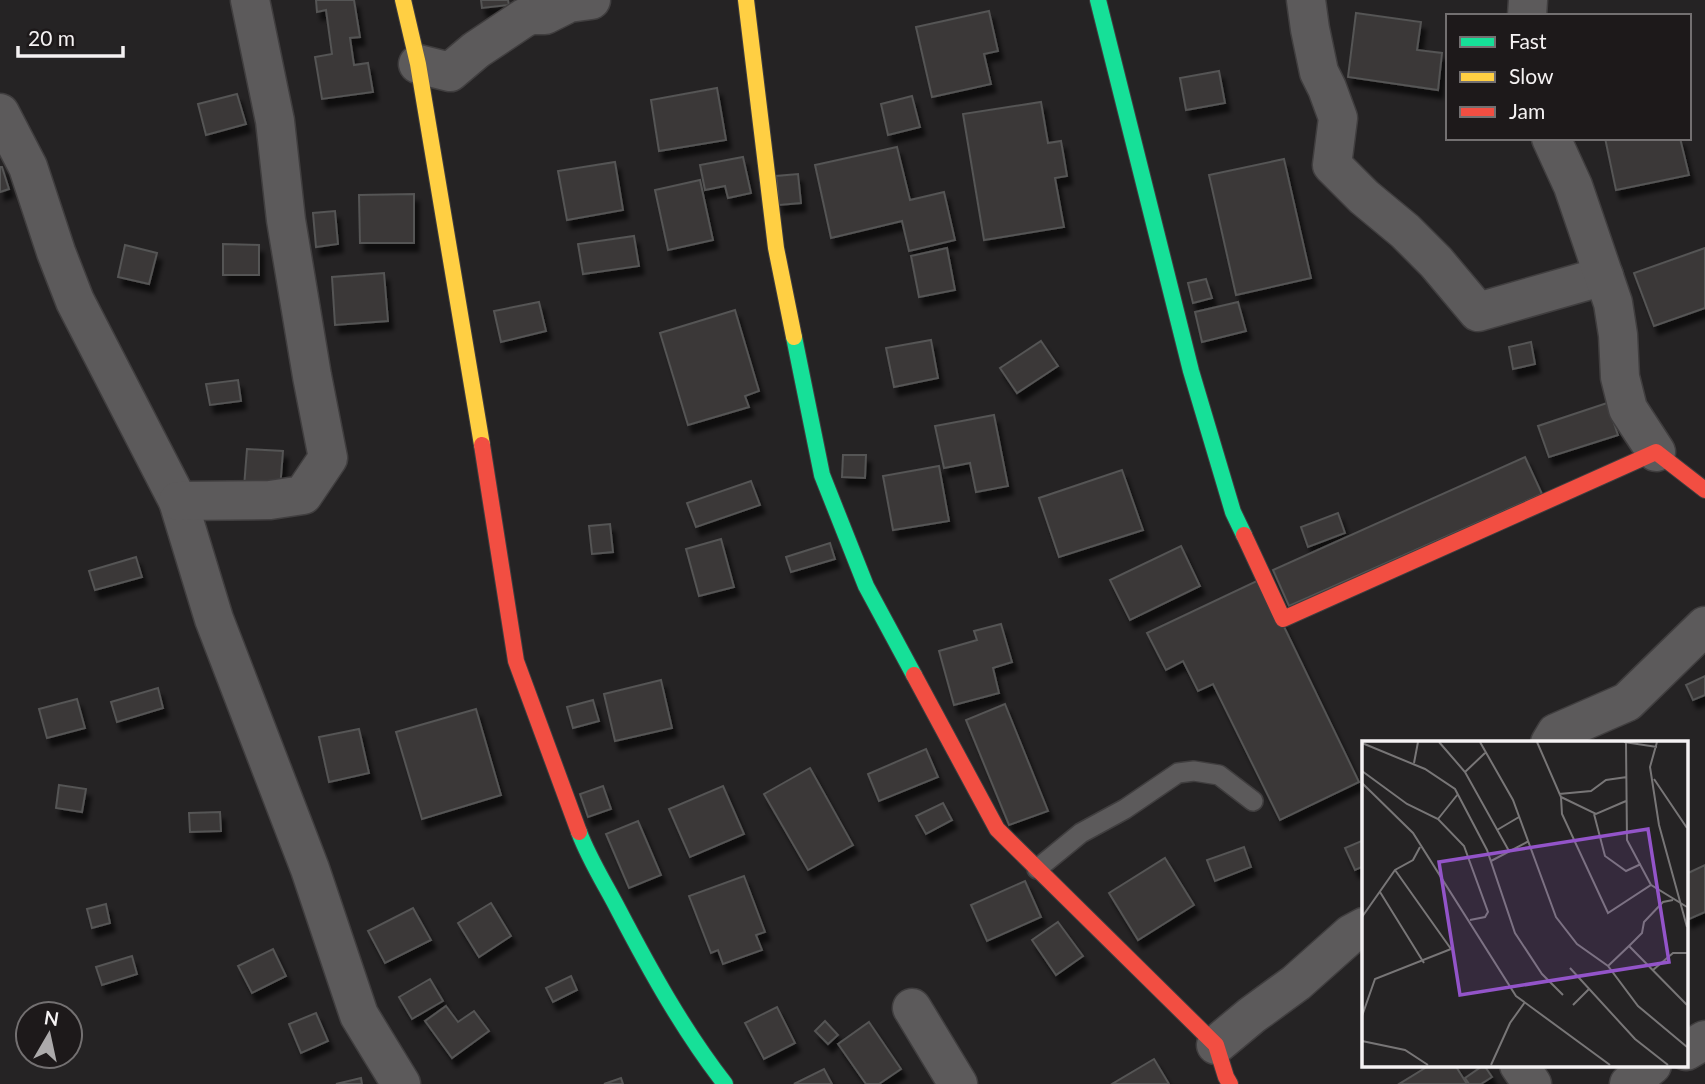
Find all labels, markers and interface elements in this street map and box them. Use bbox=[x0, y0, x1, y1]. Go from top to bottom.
scale bar bbox=[18, 14, 122, 58]
legend bbox=[1446, 14, 1691, 140]
text: 20 m bbox=[28, 25, 75, 50]
text: Fast bbox=[1509, 28, 1547, 53]
text: Slow bbox=[1509, 63, 1554, 88]
text: Jam bbox=[1509, 98, 1545, 123]
inset map bbox=[1362, 741, 1688, 1066]
north arrow bbox=[14, 1000, 84, 1070]
text: N bbox=[43, 1005, 61, 1030]

